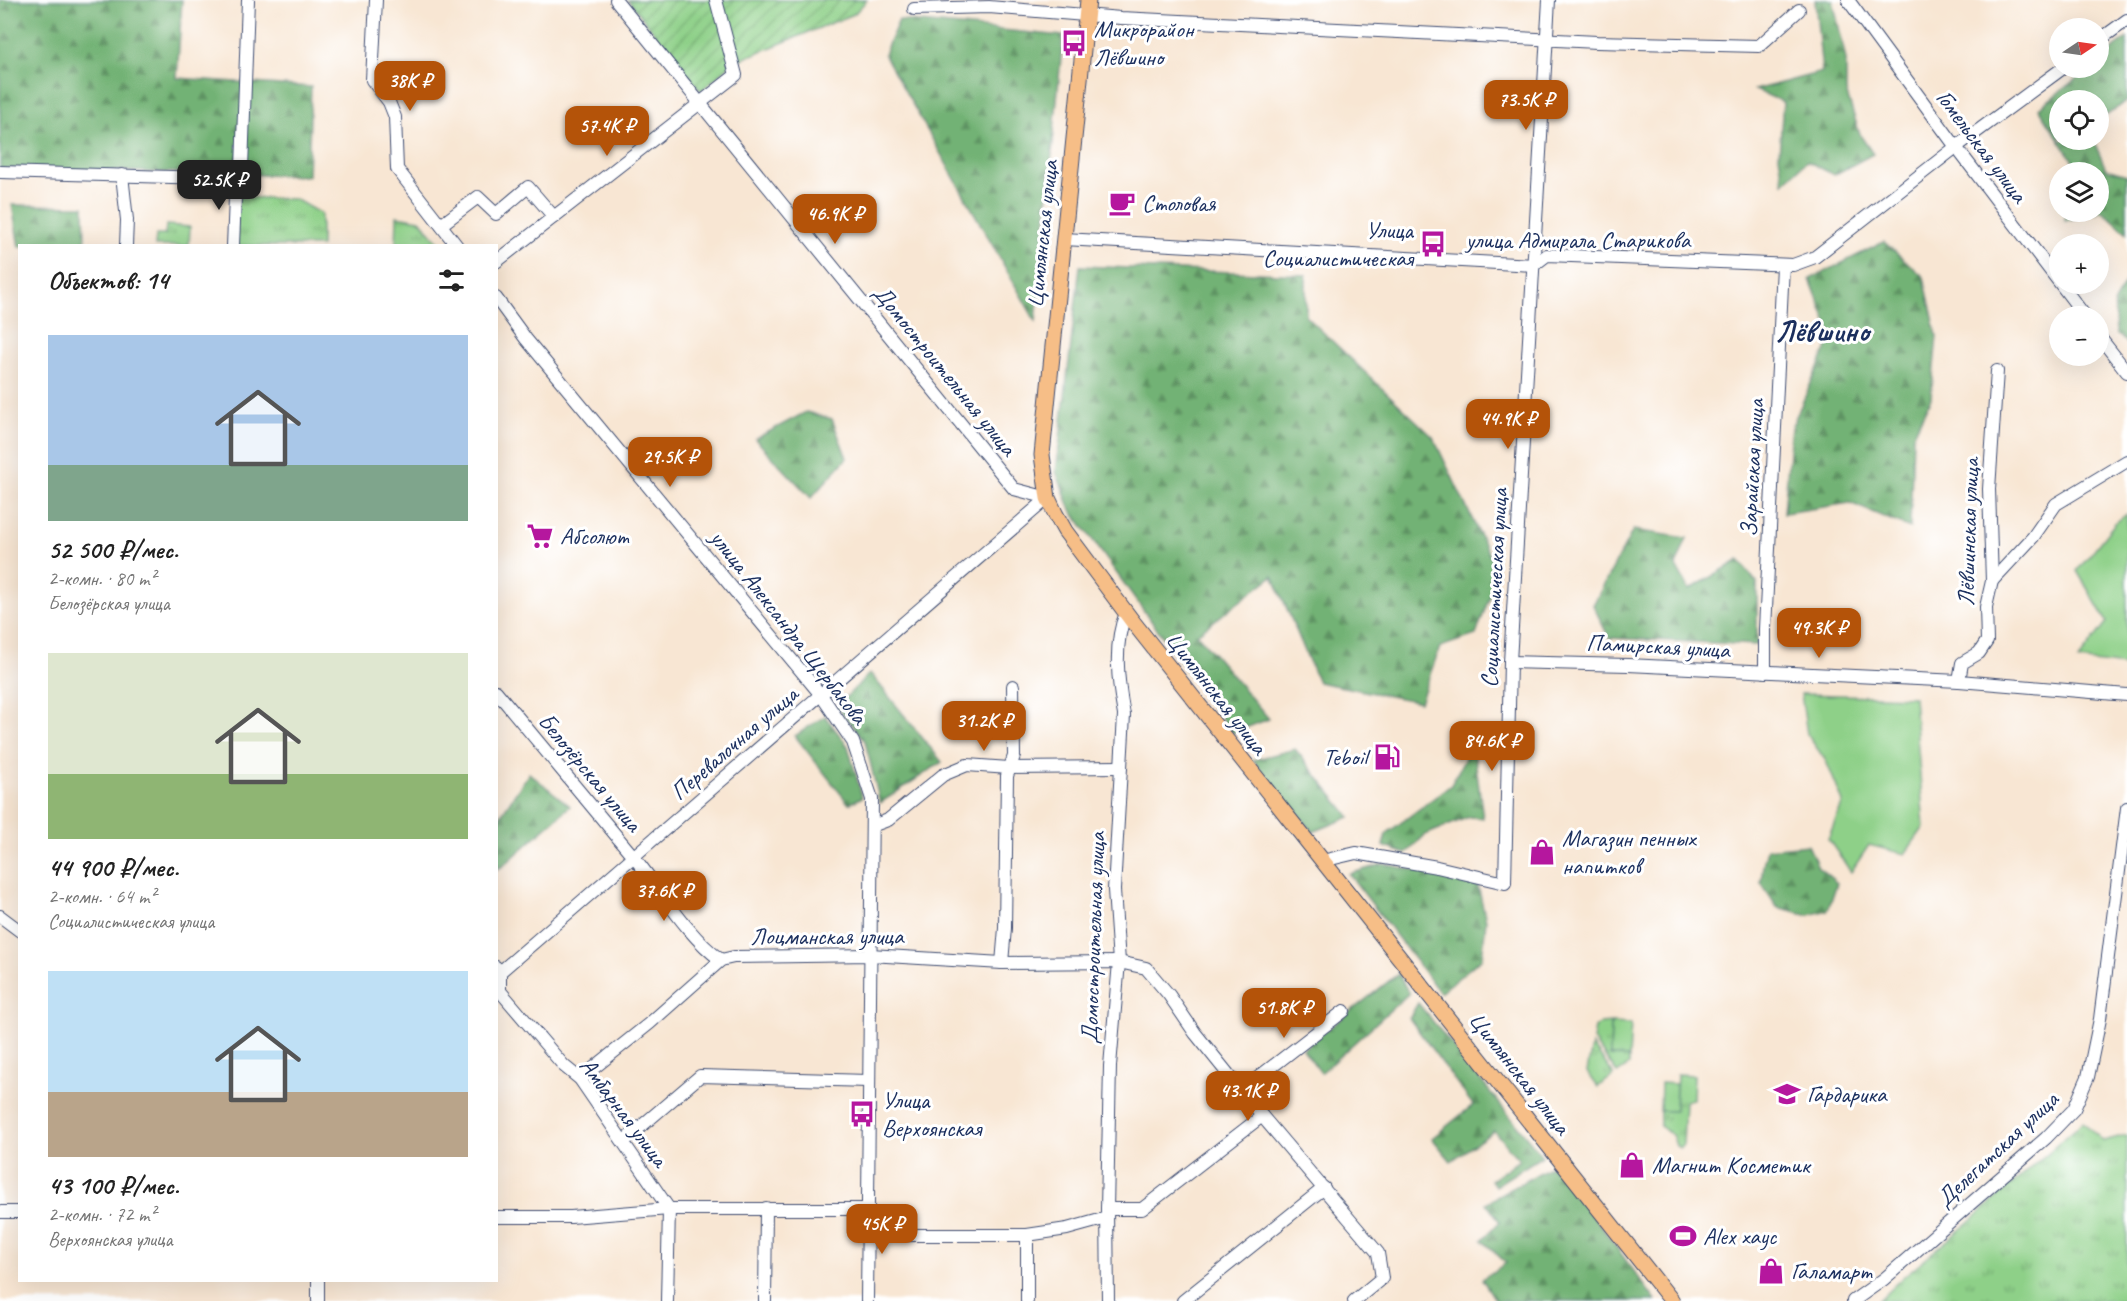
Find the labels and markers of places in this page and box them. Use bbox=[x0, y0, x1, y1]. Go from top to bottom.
place label: Микрорайон Лёвшино bbox=[1094, 14, 1196, 72]
bus stop icon: Микрорайон Лёвшино bbox=[1059, 28, 1089, 58]
pin: 38K ₽ bbox=[368, 61, 452, 112]
pin: 73.5K ₽ bbox=[1471, 80, 1581, 131]
pin: 57.4K ₽ bbox=[552, 106, 662, 157]
pin: 52.5K ₽ bbox=[164, 160, 274, 211]
cafe icon: Столовая bbox=[1107, 188, 1137, 218]
place label: Столовая bbox=[1142, 188, 1217, 218]
pin: 46.9K ₽ bbox=[780, 194, 890, 245]
place label: Улица Социалистическая bbox=[1263, 215, 1415, 273]
bus stop icon: Улица Социалистическая bbox=[1418, 229, 1448, 259]
pin: 44.9K ₽ bbox=[1453, 399, 1563, 450]
pin: 29.5K ₽ bbox=[615, 437, 725, 488]
supermarket icon: Абсолют bbox=[525, 521, 555, 551]
place label: Абсолют bbox=[560, 521, 630, 551]
pin: 49.3K ₽ bbox=[1764, 608, 1874, 659]
pin: 31.2K ₽ bbox=[929, 701, 1039, 752]
pin: 84.6K ₽ bbox=[1437, 721, 1547, 772]
place label: Teboil bbox=[1323, 742, 1371, 772]
fuel station icon: Teboil bbox=[1372, 742, 1402, 772]
place label: Магазин пенных напитков bbox=[1562, 823, 1697, 881]
shop icon: Магазин пенных напитков bbox=[1527, 837, 1557, 867]
pin: 37.6K ₽ bbox=[609, 871, 719, 922]
pin: 51.8K ₽ bbox=[1229, 988, 1339, 1039]
pin: 43.1K ₽ bbox=[1193, 1071, 1303, 1122]
school or university icon: Гардарика bbox=[1772, 1079, 1802, 1109]
place label: Гардарика bbox=[1807, 1079, 1888, 1109]
place label: Улица Верхоянская bbox=[882, 1085, 983, 1143]
bus stop icon: Улица Верхоянская bbox=[847, 1099, 877, 1129]
shop icon: Магнит Косметик bbox=[1617, 1150, 1647, 1180]
place label: Магнит Косметик bbox=[1652, 1150, 1812, 1180]
pin: 45K ₽ bbox=[840, 1204, 924, 1255]
sports icon: Alex хаус bbox=[1668, 1221, 1698, 1251]
place label: Alex хаус bbox=[1703, 1221, 1778, 1251]
shop icon: Галамарт bbox=[1756, 1256, 1786, 1286]
place label: Галамарт bbox=[1791, 1256, 1873, 1286]

